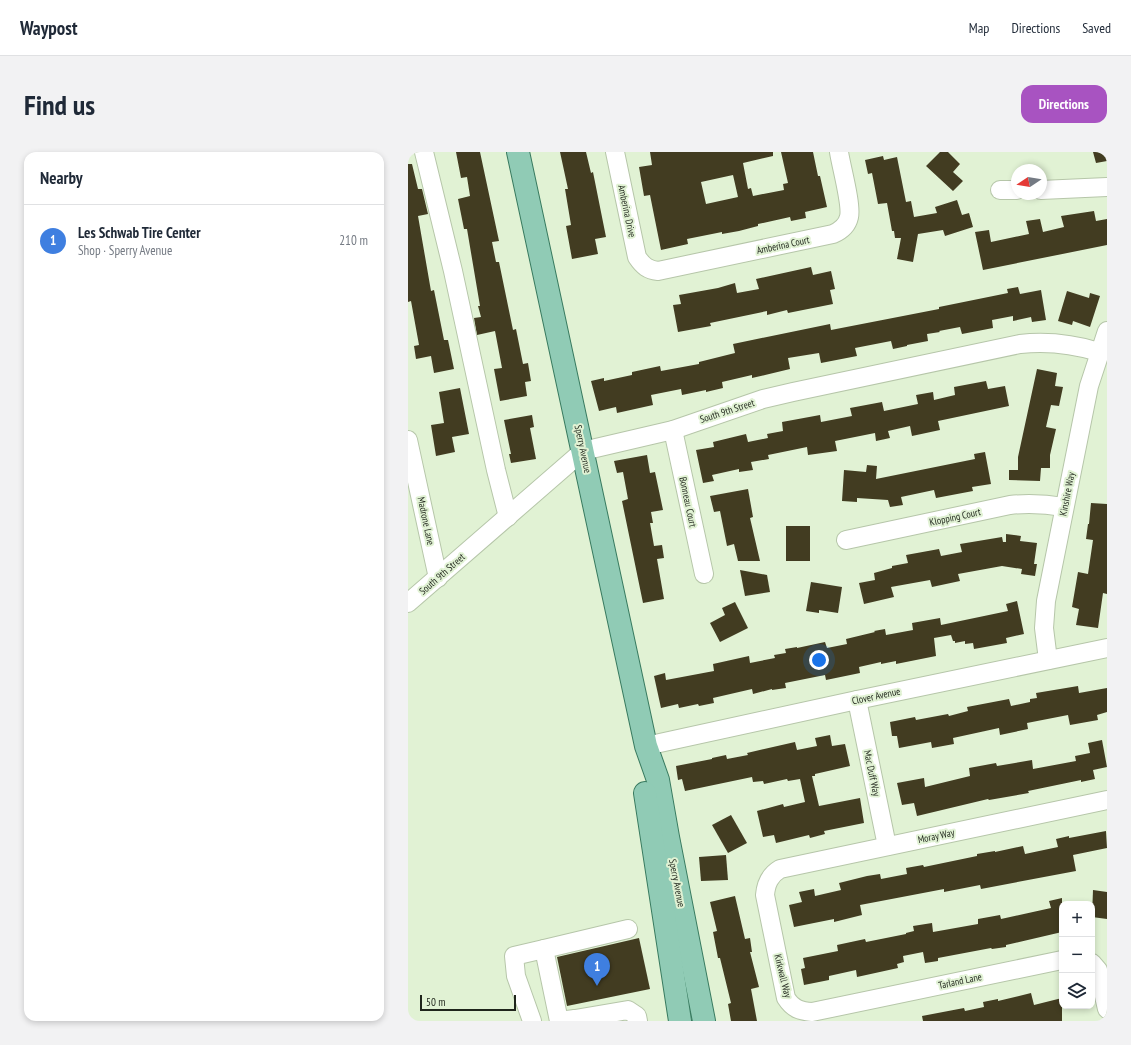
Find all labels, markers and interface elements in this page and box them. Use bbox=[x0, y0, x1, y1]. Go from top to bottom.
text: Waypost bbox=[20, 16, 77, 40]
text: Map bbox=[969, 19, 989, 37]
text: Directions bbox=[1011, 19, 1060, 37]
text: Saved bbox=[1082, 19, 1111, 37]
button: Directions bbox=[1021, 85, 1107, 123]
text: Find us bbox=[24, 86, 95, 123]
north arrow bbox=[1011, 164, 1047, 200]
text: Nearby bbox=[40, 167, 83, 189]
street label: Amberina Drive bbox=[615, 184, 639, 238]
text: Les Schwab Tire Center bbox=[78, 223, 201, 242]
text: 1 bbox=[50, 232, 56, 249]
text: 210 m bbox=[339, 232, 368, 249]
street label: Amberina Court bbox=[755, 233, 811, 257]
text: Shop · Sperry Avenue bbox=[78, 242, 172, 259]
street label: South 9th Street bbox=[698, 396, 756, 426]
street label: Sperry Avenue bbox=[572, 424, 594, 474]
street label: Kinshire Way bbox=[1056, 471, 1078, 517]
street label: Bonneau Court bbox=[676, 476, 700, 529]
street label: Madrone Lane bbox=[415, 496, 437, 546]
street label: Klopping Court bbox=[928, 505, 982, 529]
street label: South 9th Street bbox=[416, 550, 468, 598]
your location bbox=[809, 650, 829, 670]
street label: Clover Avenue bbox=[851, 685, 901, 707]
street label: Mac Duff Way bbox=[861, 749, 883, 797]
street label: Moray Way bbox=[917, 826, 956, 846]
street label: Sperry Avenue bbox=[666, 858, 688, 908]
map controls bbox=[1059, 901, 1095, 1009]
button: + bbox=[1059, 901, 1095, 937]
button: − bbox=[1059, 937, 1095, 973]
pin: 1 bbox=[584, 953, 610, 986]
street label: Kirkwall Way bbox=[771, 953, 795, 999]
street label: Tarland Lane bbox=[937, 970, 983, 992]
button: layers bbox=[1059, 973, 1095, 1009]
scale bar bbox=[420, 993, 516, 1012]
text: 50 m bbox=[426, 995, 445, 1009]

